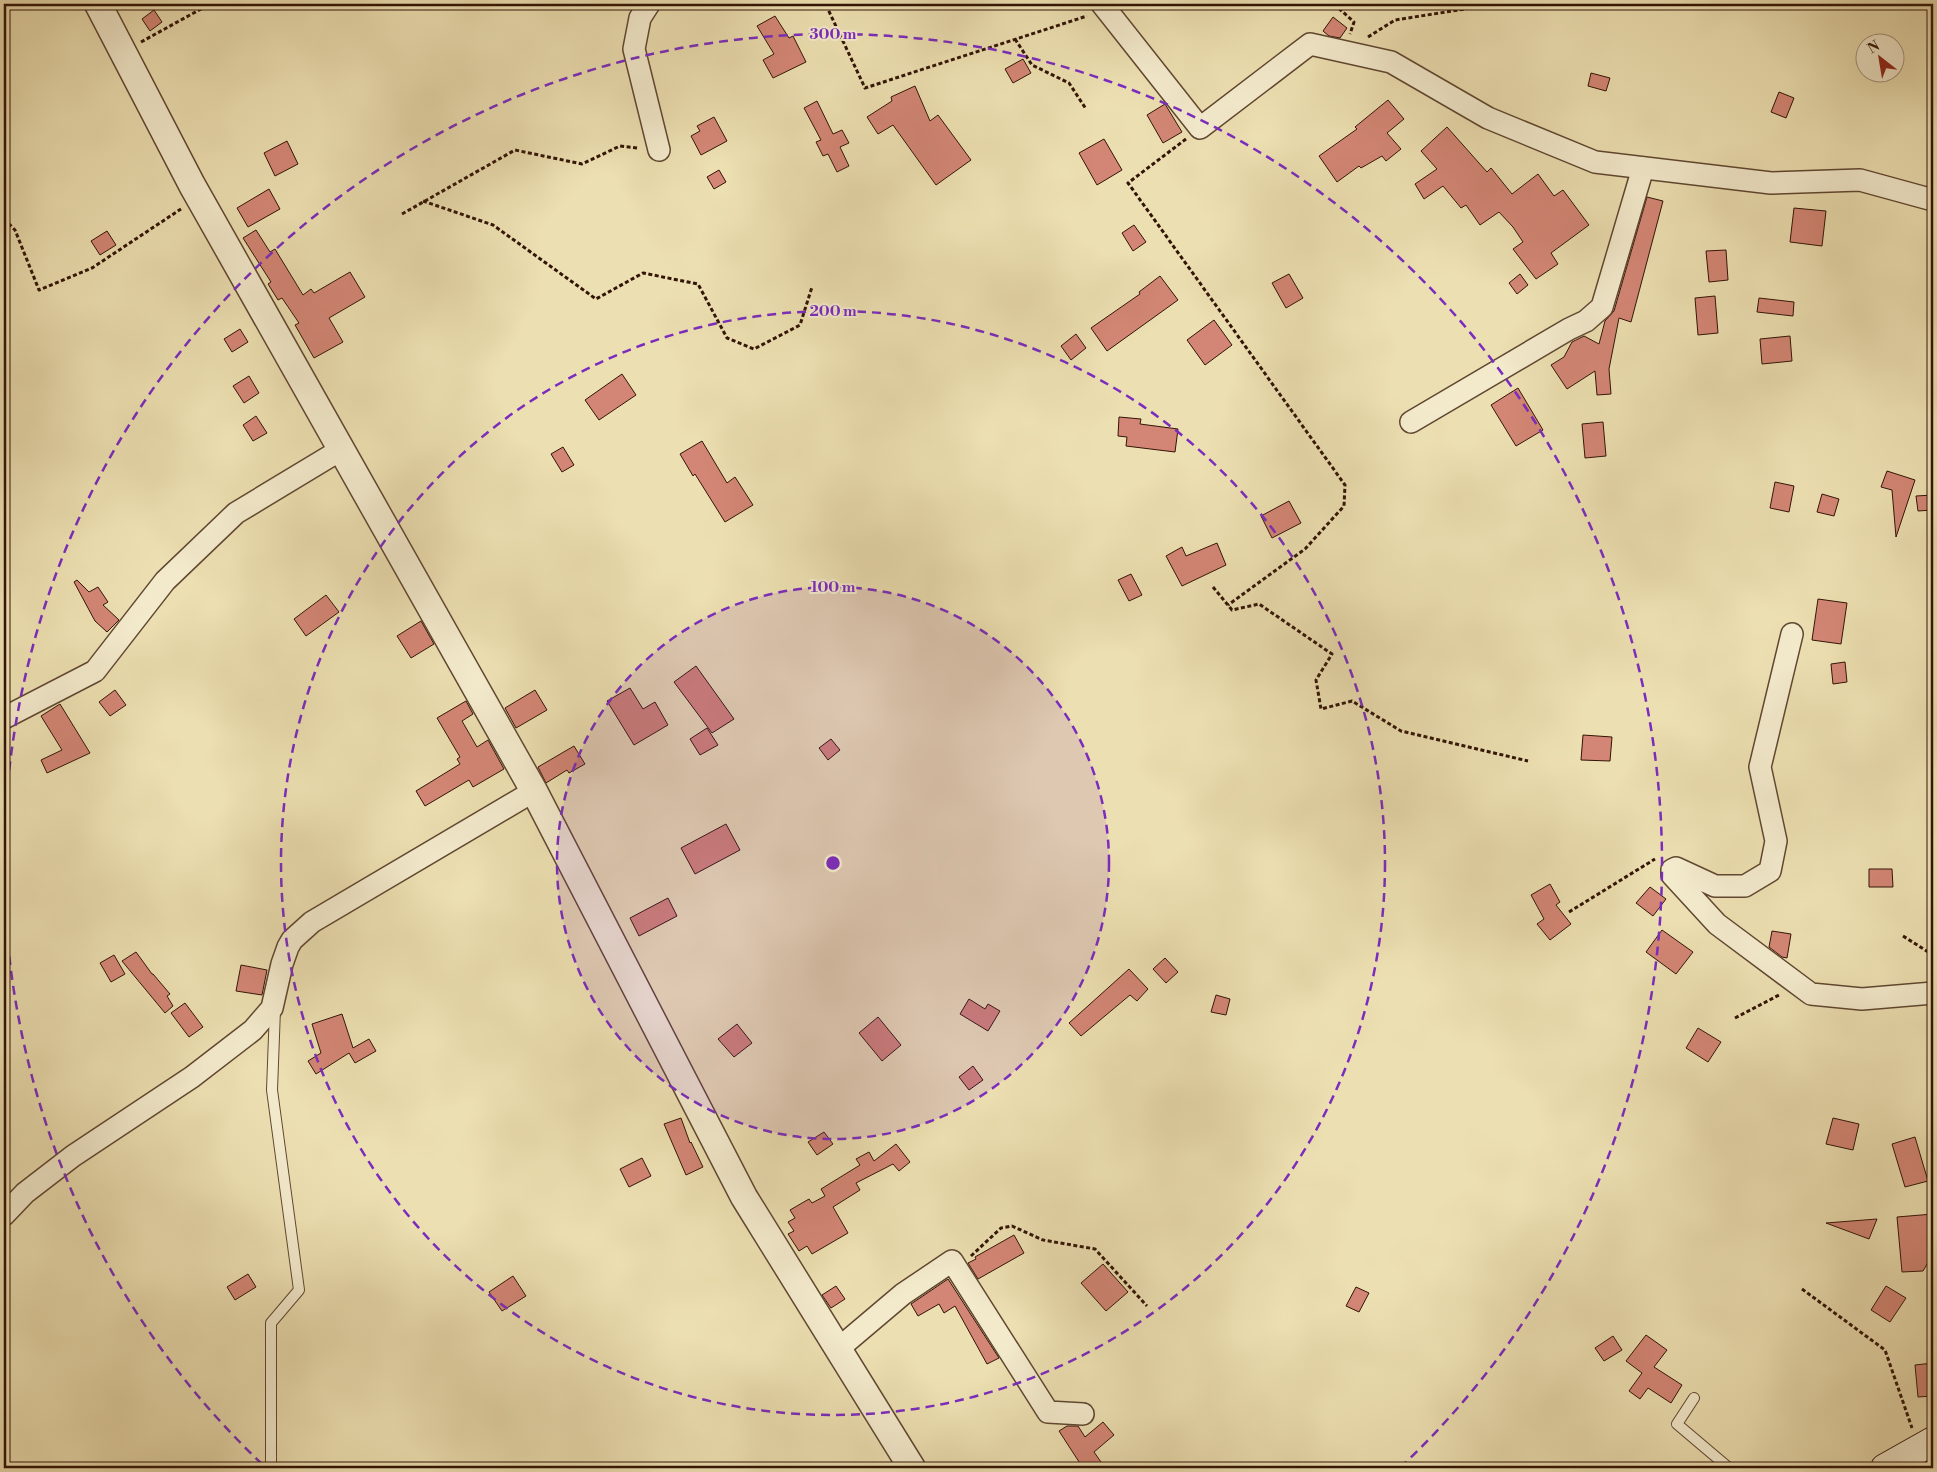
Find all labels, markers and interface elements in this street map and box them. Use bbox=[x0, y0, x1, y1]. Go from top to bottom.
text: 300 m bbox=[810, 25, 857, 44]
north arrow bbox=[1854, 32, 1904, 82]
text: N bbox=[1864, 37, 1883, 58]
text: 200 m bbox=[809, 302, 857, 321]
text: 100 m bbox=[811, 578, 856, 597]
centre of rings bbox=[824, 854, 842, 872]

